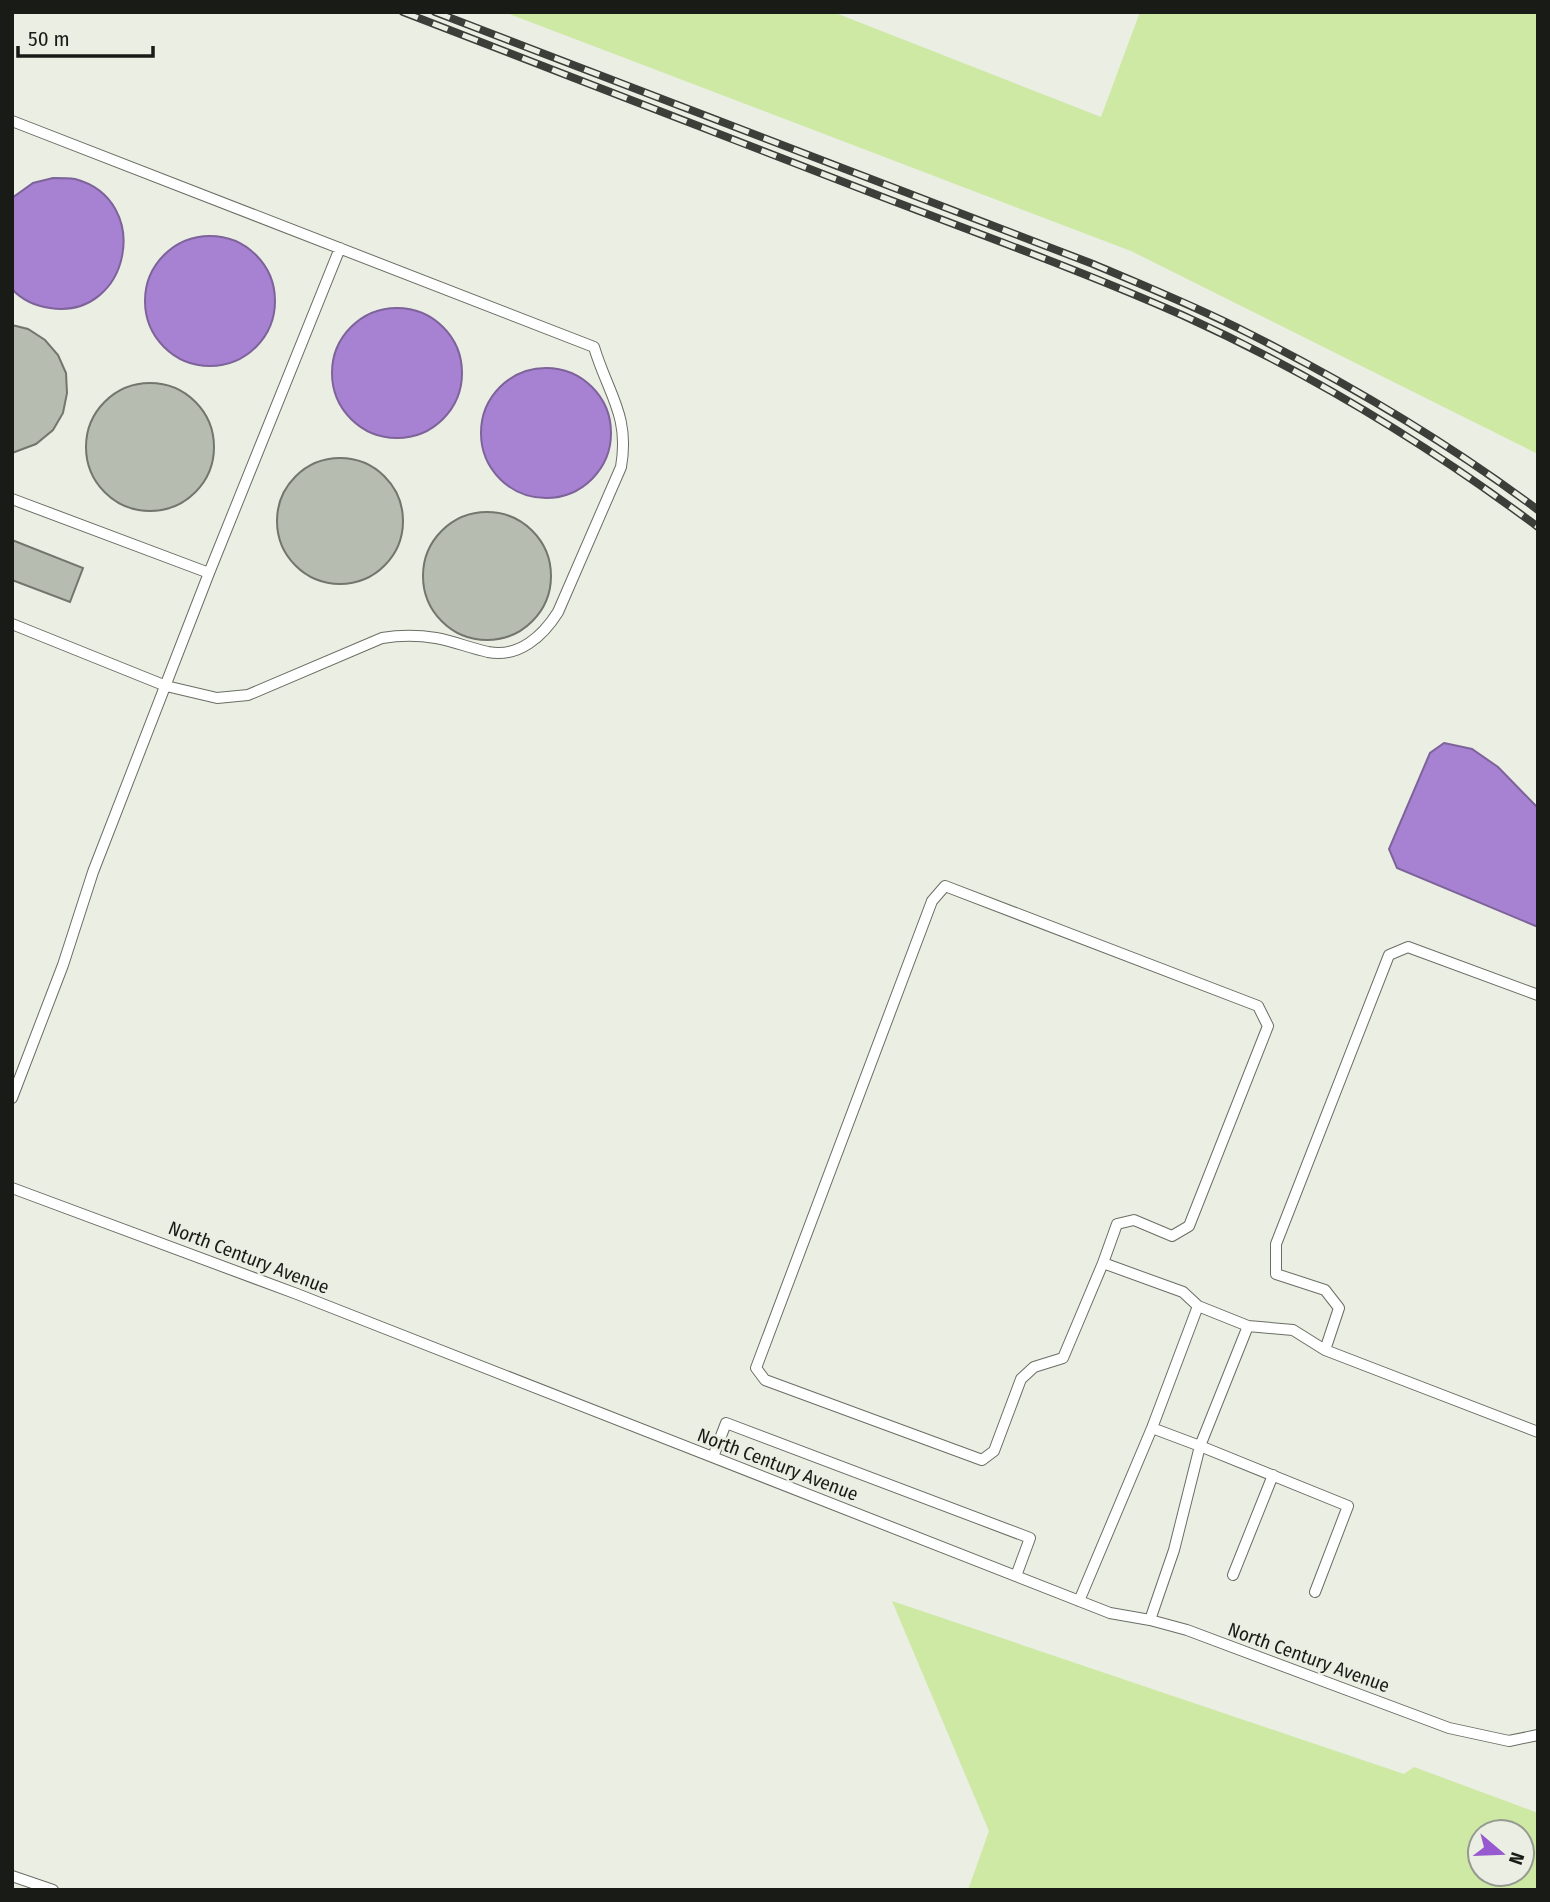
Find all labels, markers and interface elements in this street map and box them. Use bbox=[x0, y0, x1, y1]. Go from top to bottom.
scale bar bbox=[18, 14, 152, 58]
text: 50 m bbox=[28, 26, 70, 52]
street label: North Century Avenue bbox=[165, 1216, 332, 1299]
street label: North Century Avenue bbox=[694, 1423, 861, 1506]
street label: North Century Avenue bbox=[1225, 1618, 1393, 1697]
north arrow bbox=[1466, 1818, 1536, 1888]
text: N bbox=[1504, 1849, 1529, 1868]

